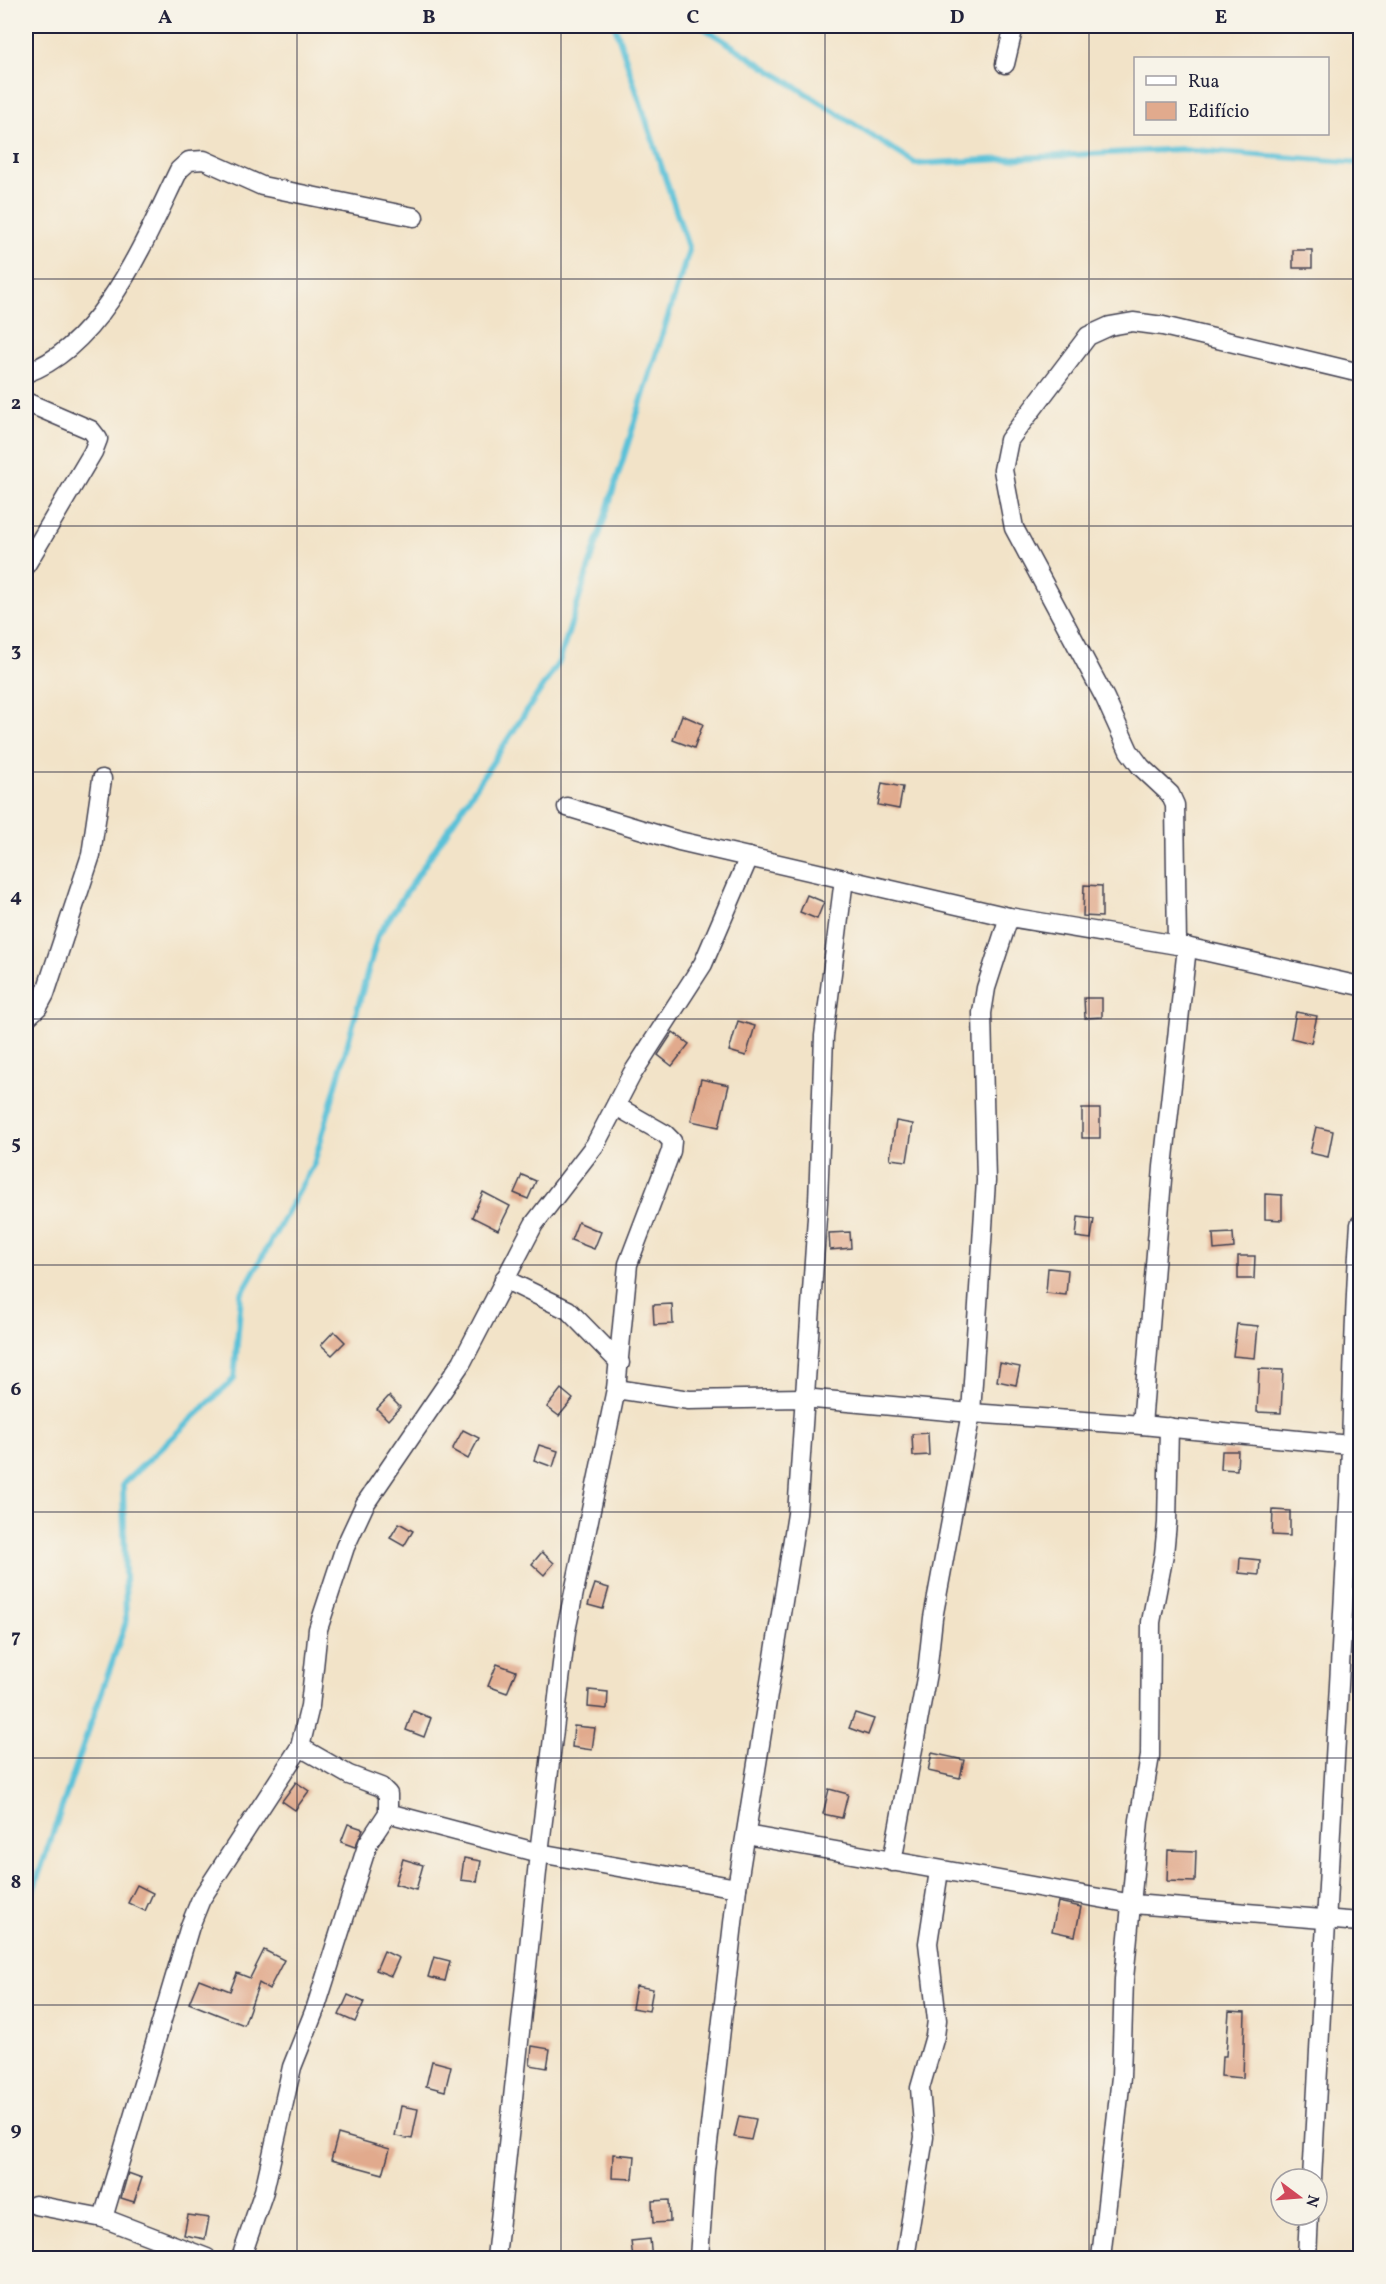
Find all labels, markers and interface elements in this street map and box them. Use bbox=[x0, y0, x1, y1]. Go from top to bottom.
text: A bbox=[158, 4, 172, 32]
text: B bbox=[422, 4, 436, 32]
text: C bbox=[687, 4, 700, 32]
text: D bbox=[950, 4, 964, 32]
text: E bbox=[1215, 4, 1227, 32]
legend bbox=[1134, 57, 1329, 135]
text: Rua bbox=[1188, 70, 1219, 95]
text: Edifício bbox=[1188, 100, 1249, 125]
text: 1 bbox=[12, 144, 20, 172]
text: 2 bbox=[11, 390, 21, 418]
text: 3 bbox=[11, 637, 21, 665]
text: 4 bbox=[10, 883, 22, 911]
text: 5 bbox=[11, 1130, 21, 1158]
text: 6 bbox=[11, 1376, 22, 1404]
text: 7 bbox=[11, 1623, 21, 1651]
text: 8 bbox=[11, 1869, 21, 1897]
text: 9 bbox=[10, 2116, 22, 2144]
north arrow bbox=[1269, 2167, 1329, 2227]
text: N bbox=[1299, 2192, 1324, 2210]

